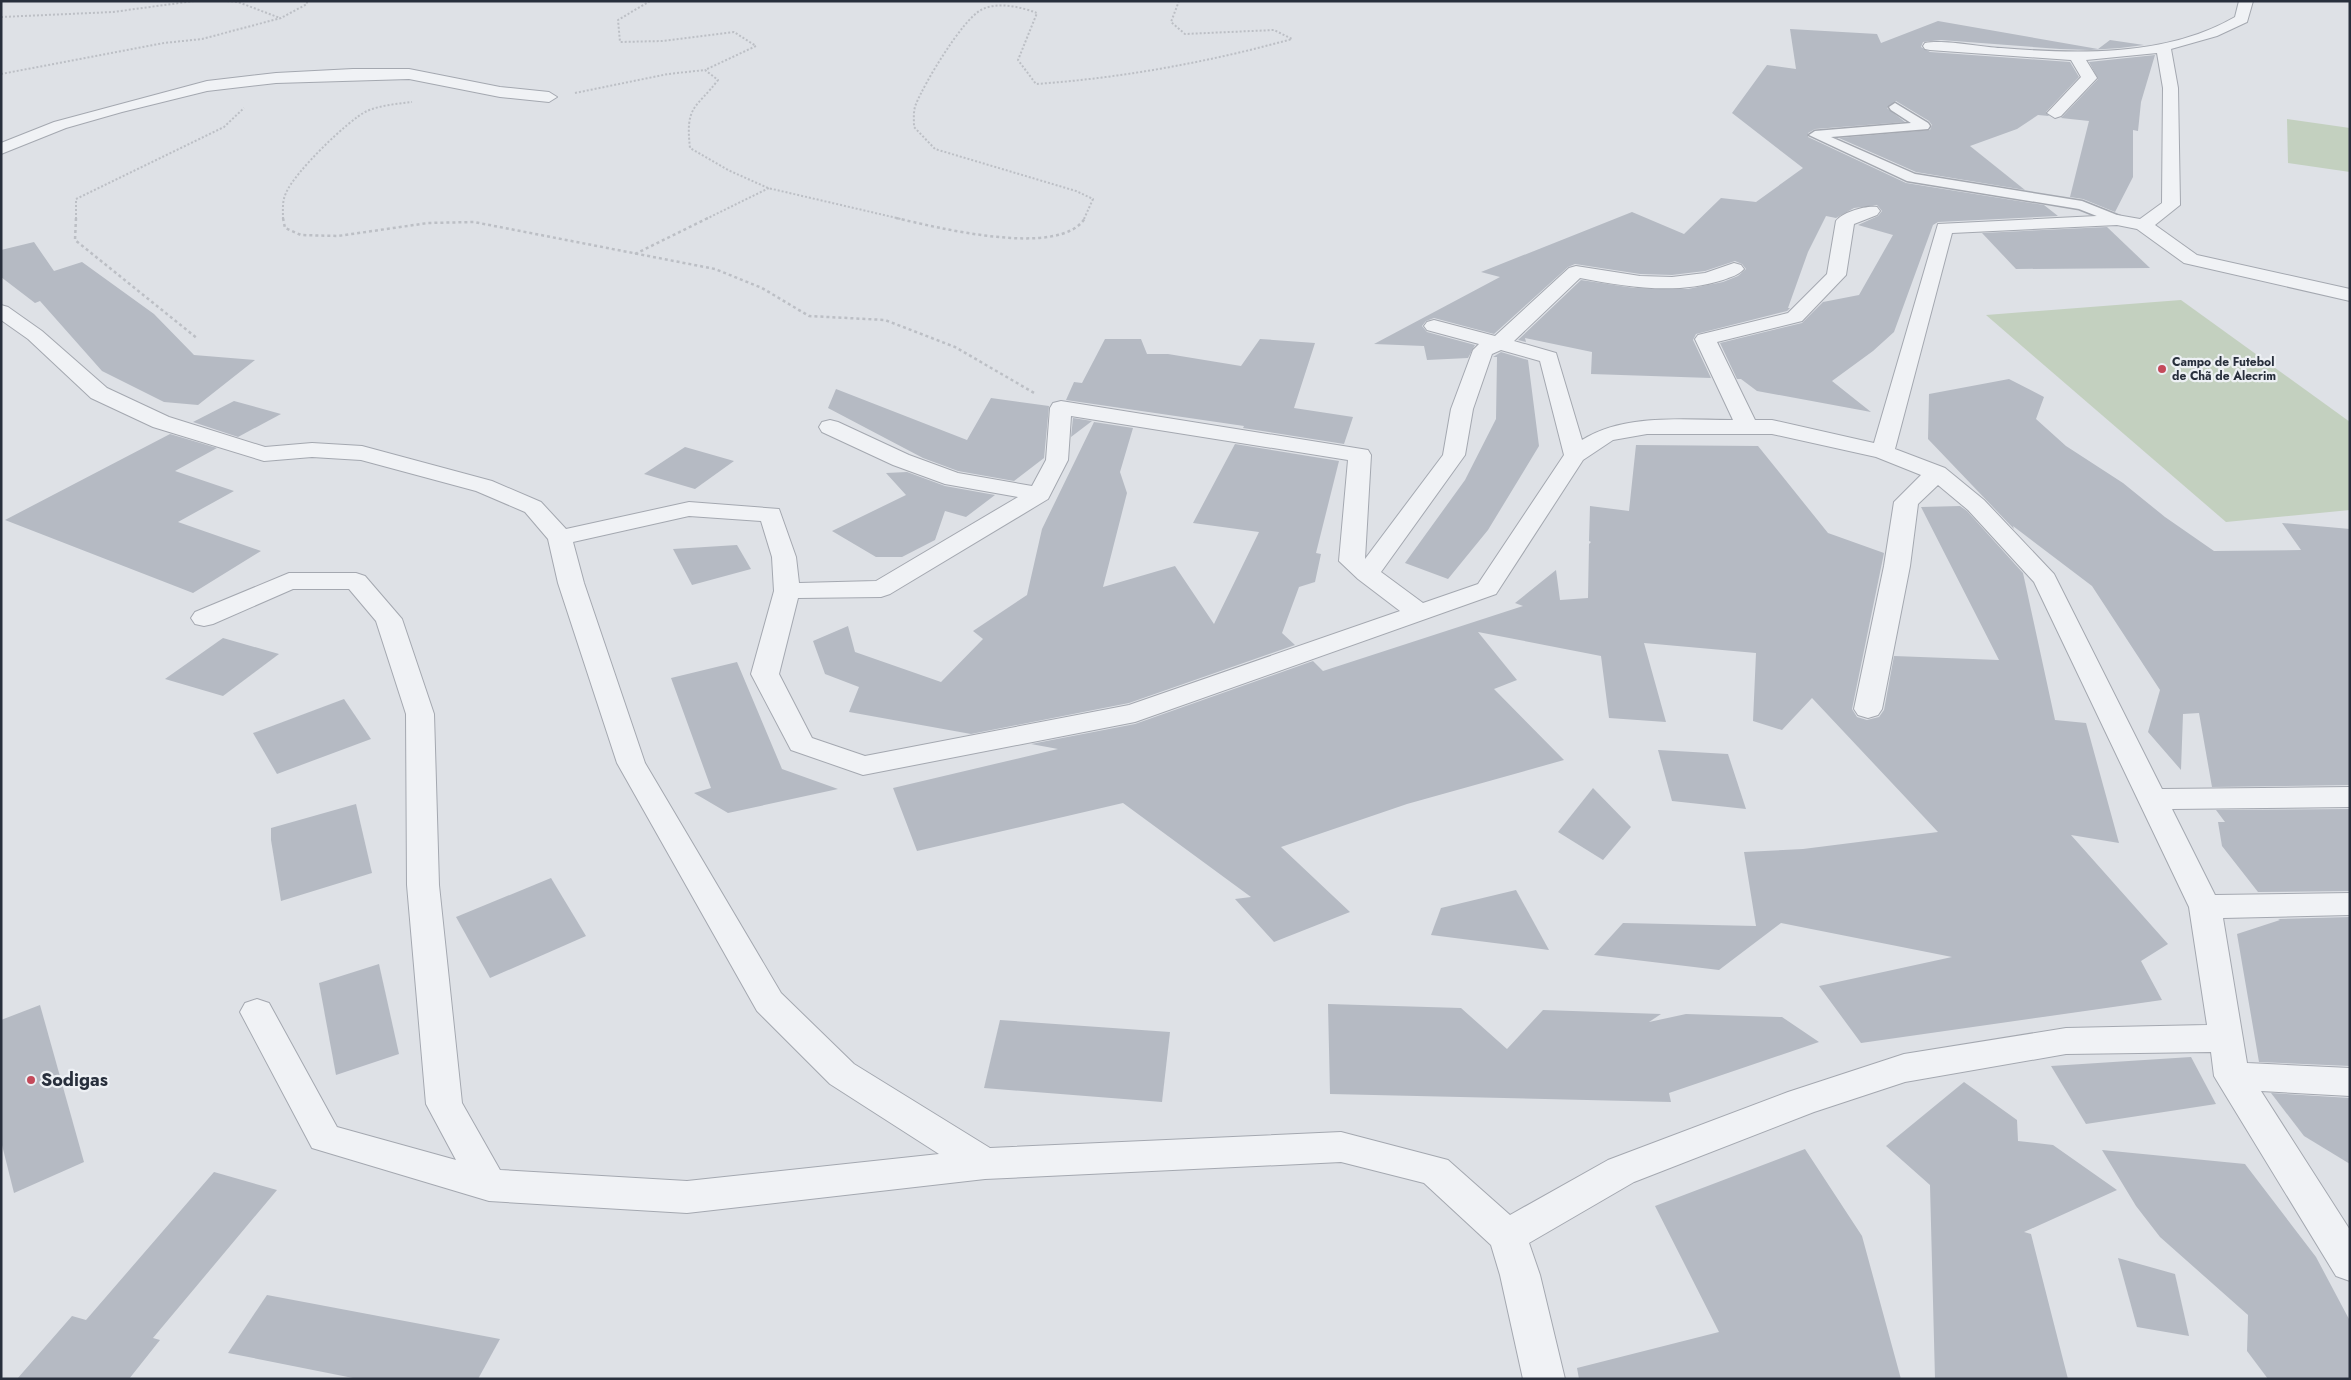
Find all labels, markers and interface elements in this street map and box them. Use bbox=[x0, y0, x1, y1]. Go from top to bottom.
place label: Campo de Futebol de Chã de Alecrim bbox=[2172, 353, 2276, 385]
marker: Campo de Futebol de Chã de Alecrim bbox=[2156, 363, 2168, 375]
place label: Sodigas bbox=[41, 1067, 108, 1093]
marker: Sodigas bbox=[25, 1074, 37, 1086]

